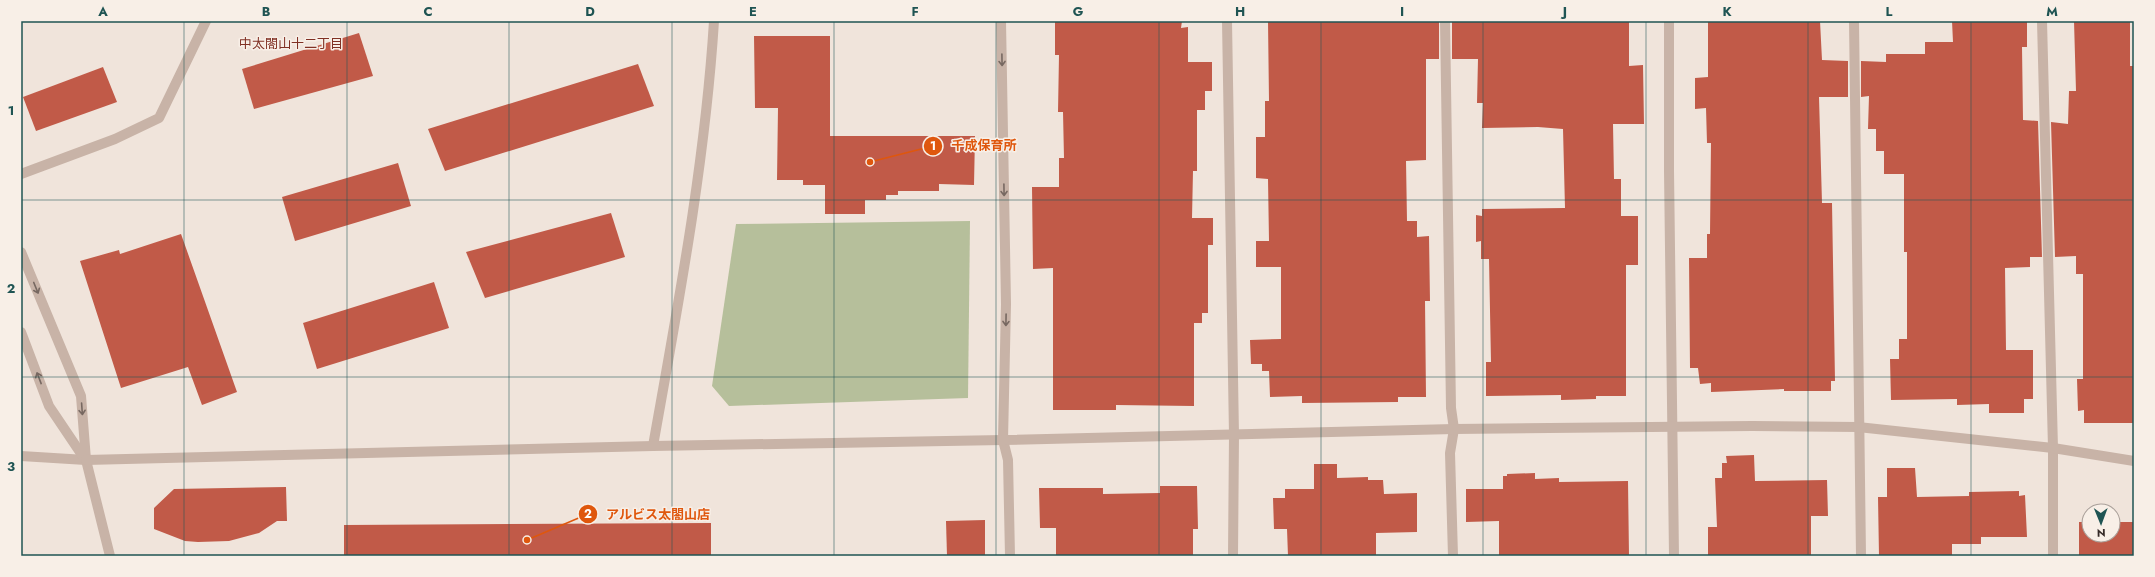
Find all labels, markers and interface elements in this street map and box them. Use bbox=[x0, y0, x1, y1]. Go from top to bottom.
text: A bbox=[97, 2, 108, 21]
text: B bbox=[262, 2, 271, 21]
text: C bbox=[423, 2, 433, 21]
text: D bbox=[585, 2, 595, 21]
text: E bbox=[749, 2, 757, 21]
text: F bbox=[911, 2, 919, 21]
text: G bbox=[1073, 2, 1084, 21]
text: H bbox=[1235, 2, 1245, 21]
text: I bbox=[1400, 2, 1404, 21]
text: J bbox=[1560, 2, 1567, 21]
text: K bbox=[1722, 2, 1732, 21]
text: L bbox=[1886, 2, 1893, 21]
text: M bbox=[2046, 2, 2058, 21]
district label: 中太閤山十二丁目 bbox=[239, 34, 343, 53]
one-way arrow bbox=[998, 53, 1006, 66]
text: 1 bbox=[8, 101, 14, 120]
callout: 千成保育所 bbox=[923, 133, 1024, 158]
text: 千成保育所 bbox=[951, 136, 1017, 155]
text: 1 bbox=[930, 137, 936, 155]
one-way arrow bbox=[1000, 183, 1008, 196]
text: 2 bbox=[7, 279, 15, 298]
one-way arrow bbox=[33, 281, 40, 293]
one-way arrow bbox=[1002, 313, 1010, 326]
one-way arrow bbox=[34, 373, 42, 385]
one-way arrow bbox=[78, 402, 85, 415]
text: 3 bbox=[7, 457, 15, 476]
callout: アルビス太閤山店 bbox=[578, 502, 718, 527]
north arrow bbox=[2081, 503, 2121, 543]
text: 2 bbox=[584, 505, 592, 523]
text: アルビス太閤山店 bbox=[606, 505, 710, 524]
text: N bbox=[2097, 525, 2106, 541]

